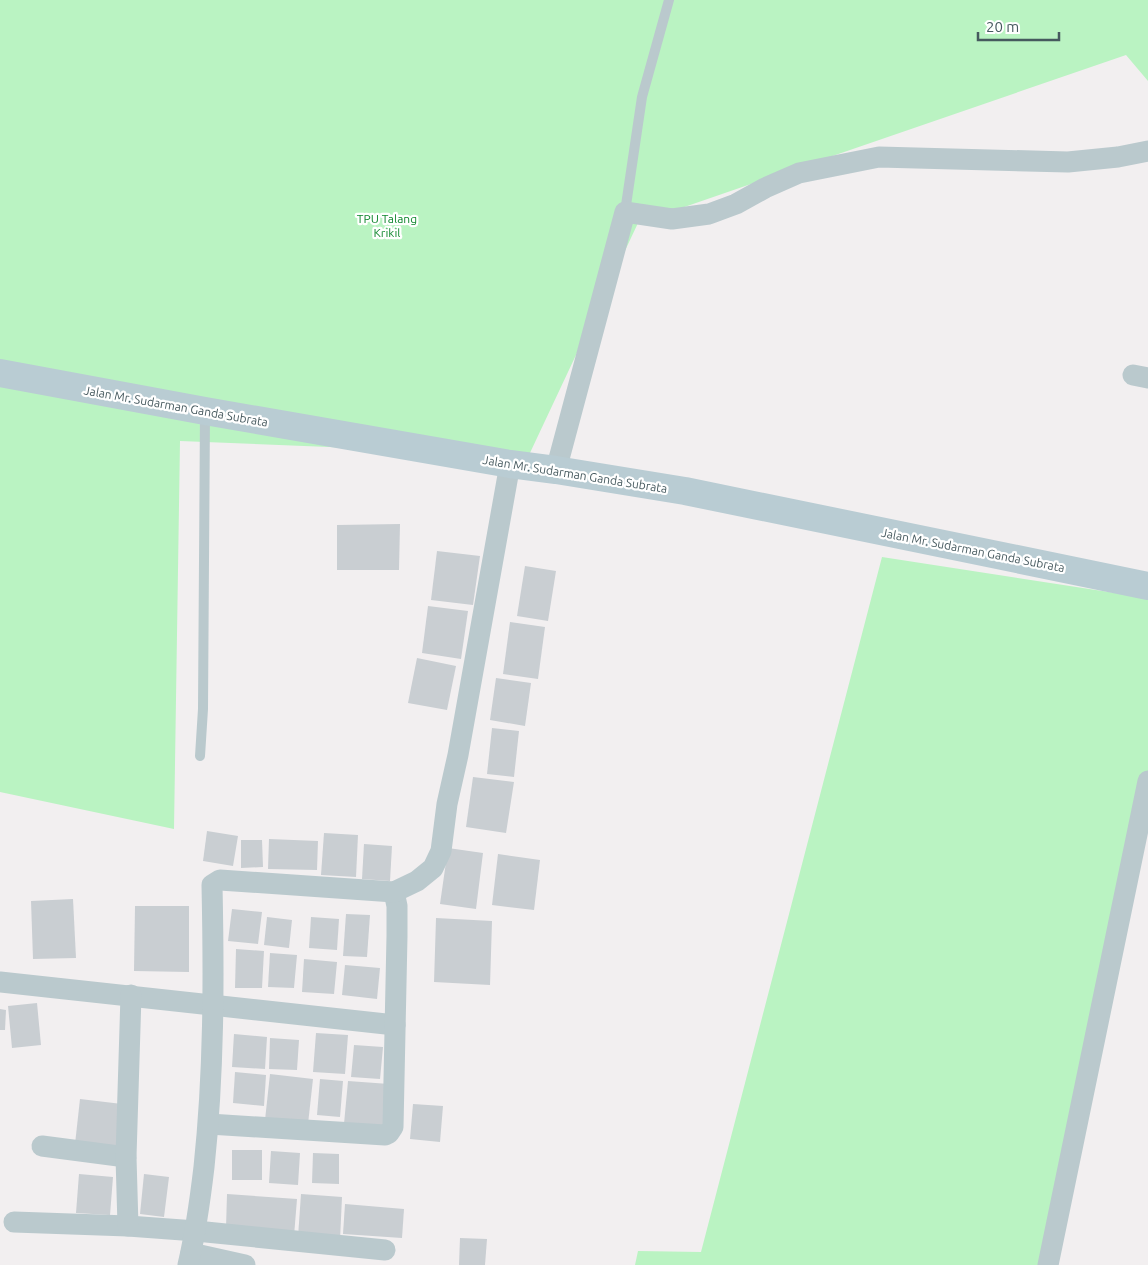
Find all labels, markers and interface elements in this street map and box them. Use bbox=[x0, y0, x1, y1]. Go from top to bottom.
scale bar bbox=[978, 10, 1059, 42]
text: 20 m bbox=[986, 18, 1019, 35]
park label: TPU Talang Krikil bbox=[357, 212, 417, 239]
street label: Jalan Mr. Sudarman Ganda Subrata bbox=[83, 383, 269, 429]
street label: Jalan Mr. Sudarman Ganda Subrata bbox=[482, 453, 668, 495]
street label: Jalan Mr. Sudarman Ganda Subrata bbox=[880, 526, 1066, 574]

